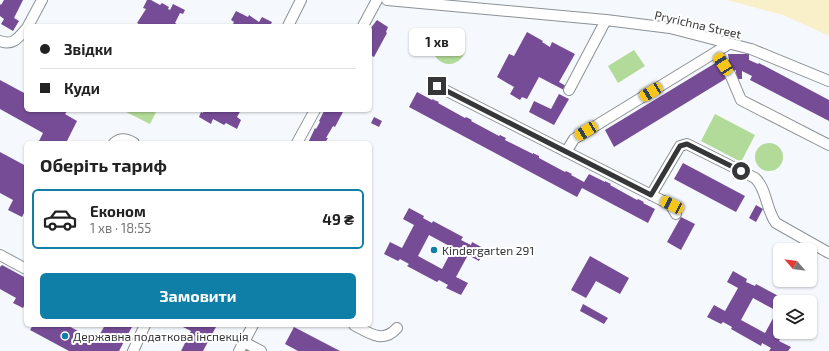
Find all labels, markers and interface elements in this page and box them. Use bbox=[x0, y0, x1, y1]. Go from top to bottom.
street label: Pryrichna Street bbox=[653, 7, 743, 41]
callout: 1 хв bbox=[409, 28, 465, 56]
text: 1 хв bbox=[425, 34, 449, 50]
text: Звідки bbox=[64, 40, 112, 58]
car bbox=[711, 51, 735, 77]
route end bbox=[428, 77, 446, 95]
text: Куди bbox=[64, 79, 100, 97]
car bbox=[638, 81, 664, 103]
car bbox=[573, 120, 599, 142]
text: Оберіть тариф bbox=[40, 154, 167, 176]
route start bbox=[732, 162, 750, 180]
car bbox=[659, 194, 685, 216]
icon: car bbox=[42, 201, 78, 237]
text: Економ bbox=[90, 202, 146, 220]
text: 49 ₴ bbox=[322, 210, 354, 228]
text: 1 хв · 18:55 bbox=[90, 220, 151, 236]
place label: Kindergarten 291 bbox=[442, 243, 534, 257]
north arrow bbox=[773, 243, 817, 287]
map controls bbox=[773, 243, 817, 339]
marker: Kindergarten 291 bbox=[429, 245, 439, 255]
button: Замовити bbox=[40, 273, 356, 319]
button: layers bbox=[773, 295, 817, 339]
place label: Державна податкова інспекція bbox=[73, 329, 249, 343]
marker: Державна податкова інспекція bbox=[60, 331, 70, 341]

